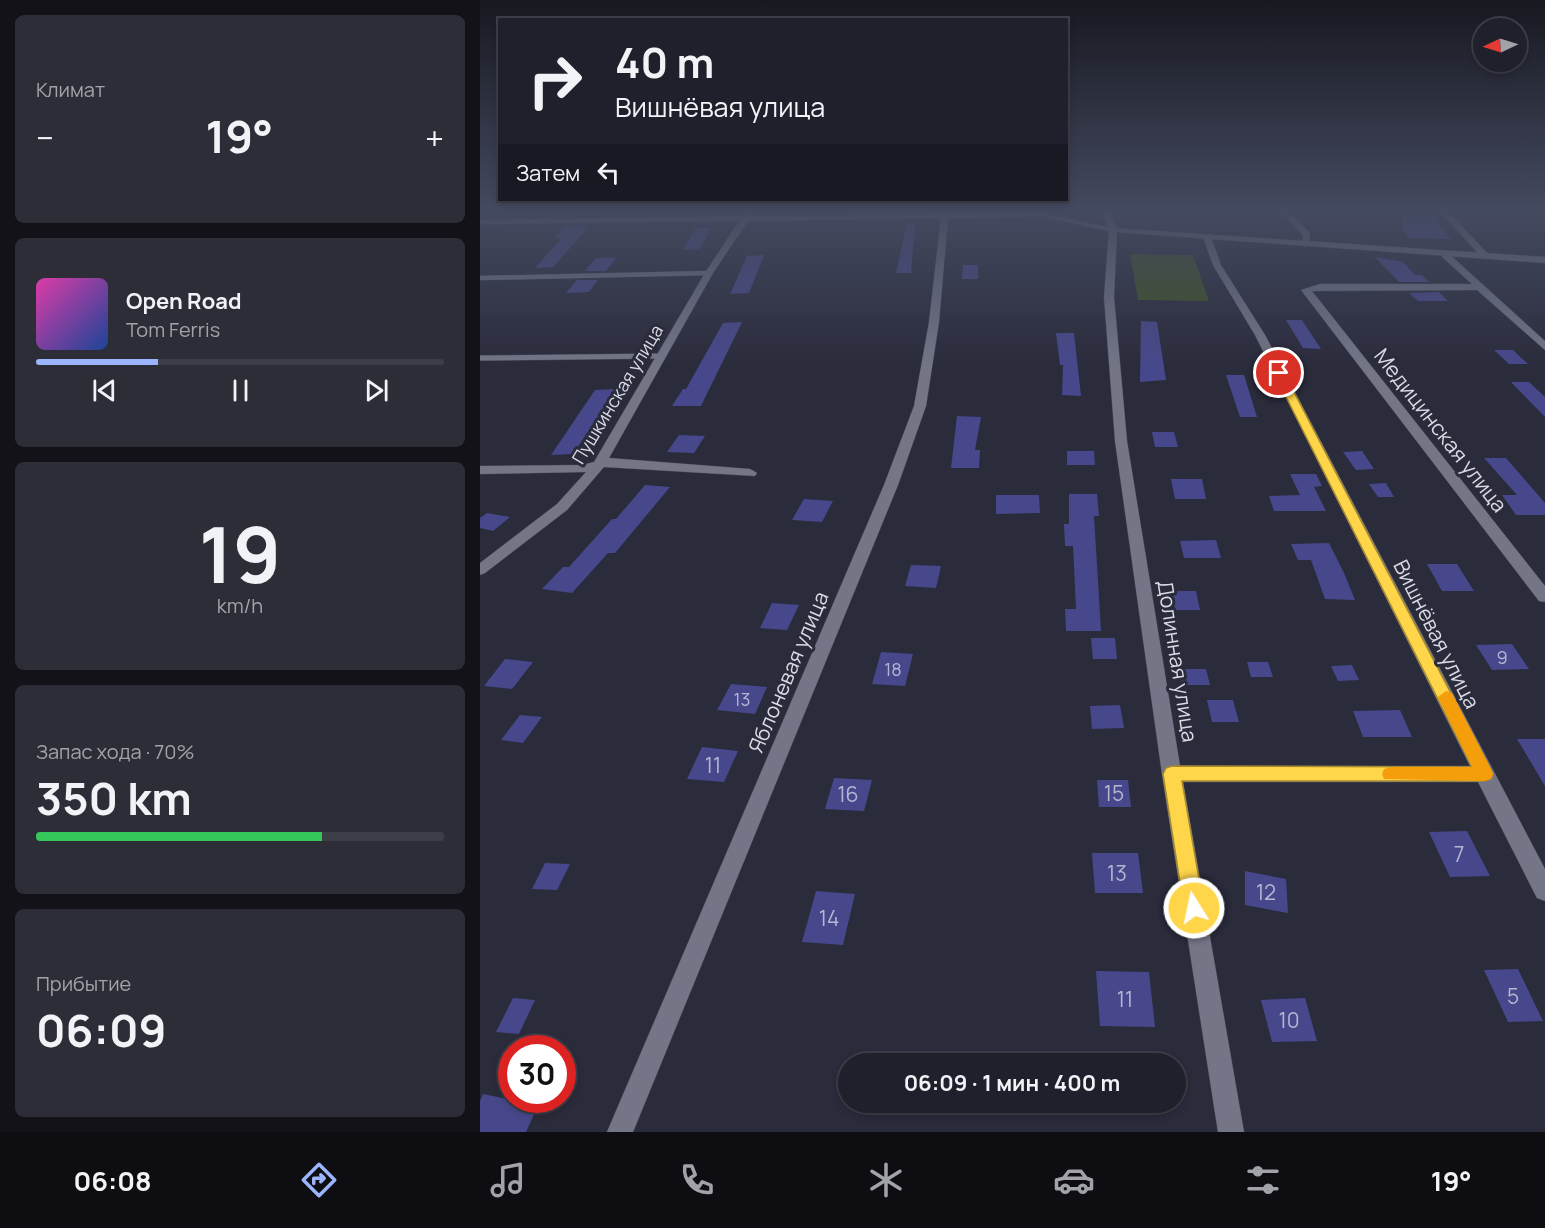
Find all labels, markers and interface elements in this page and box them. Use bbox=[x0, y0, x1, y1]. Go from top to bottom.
north arrow bbox=[1473, 18, 1527, 72]
map controls bbox=[1473, 18, 1527, 72]
text: 40 m bbox=[615, 33, 714, 91]
icon: right bbox=[516, 42, 594, 120]
text: Климат bbox=[36, 76, 105, 103]
text: Вишнёвая улица bbox=[615, 88, 825, 125]
text: 19° bbox=[205, 105, 273, 167]
text: − bbox=[36, 115, 54, 160]
text: + bbox=[425, 115, 444, 160]
icon: left bbox=[592, 156, 625, 189]
text: Затем bbox=[516, 158, 580, 188]
text: Open Road bbox=[126, 286, 241, 316]
text: Tom Ferris bbox=[126, 316, 220, 343]
street label: Пушкинская улица bbox=[566, 320, 668, 468]
street label: Медицинская улица bbox=[1368, 342, 1514, 518]
pin bbox=[1253, 347, 1304, 398]
icon: arrive bbox=[1262, 356, 1295, 389]
icon: previous bbox=[88, 374, 121, 407]
icon: pause bbox=[224, 374, 257, 407]
icon: next bbox=[360, 374, 393, 407]
text: 19 bbox=[199, 500, 281, 606]
street label: Вишнёвая улица bbox=[1387, 555, 1487, 713]
street label: Долинная улица bbox=[1151, 578, 1205, 744]
street label: Яблоневая улица bbox=[741, 587, 835, 757]
text: km/h bbox=[217, 592, 263, 619]
house number: 9 bbox=[1496, 645, 1508, 669]
house number: 18 bbox=[884, 657, 902, 681]
house number: 13 bbox=[734, 687, 750, 711]
text: Запас хода · 70% bbox=[36, 738, 194, 765]
house number: 11 bbox=[705, 751, 721, 779]
text: 350 km bbox=[36, 767, 192, 829]
house number: 15 bbox=[1104, 779, 1124, 807]
house number: 16 bbox=[837, 780, 859, 808]
house number: 7 bbox=[1454, 840, 1464, 868]
house number: 13 bbox=[1107, 859, 1127, 887]
position arrow bbox=[1162, 876, 1226, 940]
house number: 12 bbox=[1256, 878, 1276, 906]
house number: 14 bbox=[819, 904, 839, 932]
text: Прибытие bbox=[36, 970, 131, 997]
house number: 5 bbox=[1507, 982, 1519, 1010]
house number: 11 bbox=[1117, 985, 1133, 1013]
text: 06:09 bbox=[36, 999, 167, 1061]
house number: 10 bbox=[1279, 1006, 1300, 1034]
speed limit sign: 30 bbox=[498, 1035, 576, 1113]
text: 06:09 · 1 мин · 400 m bbox=[904, 1068, 1120, 1098]
icon: directions bbox=[298, 1159, 340, 1201]
icon: music bbox=[487, 1159, 529, 1201]
icon: phone bbox=[676, 1159, 718, 1201]
icon: climate bbox=[865, 1159, 907, 1201]
icon: car bbox=[1053, 1159, 1095, 1201]
icon: filters bbox=[1242, 1159, 1284, 1201]
text: 06:08 bbox=[73, 1162, 151, 1199]
text: 19° bbox=[1431, 1162, 1472, 1199]

